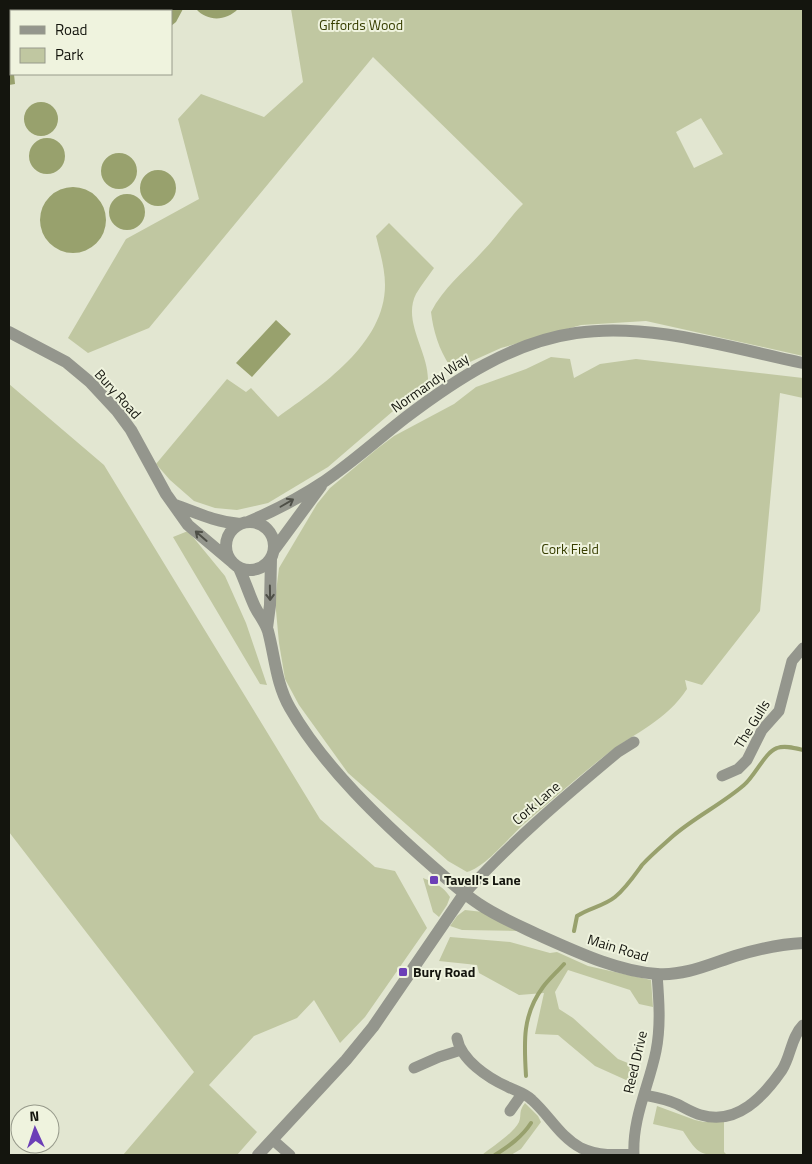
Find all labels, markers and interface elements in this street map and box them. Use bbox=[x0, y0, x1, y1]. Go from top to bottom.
legend bbox=[10, 10, 172, 75]
park label: Giffords Wood bbox=[319, 14, 403, 35]
text: Road bbox=[55, 18, 87, 41]
text: Park bbox=[55, 43, 84, 66]
street label: Normandy Way bbox=[386, 348, 473, 417]
street label: Bury Road bbox=[90, 364, 147, 423]
one-way arrow bbox=[279, 498, 293, 508]
one-way arrow bbox=[195, 531, 208, 542]
park label: Cork Field bbox=[541, 538, 599, 559]
one-way arrow bbox=[265, 585, 274, 601]
street label: The Gulls bbox=[728, 695, 775, 752]
street label: Cork Lane bbox=[507, 776, 564, 830]
place label: Tavell's Lane bbox=[444, 869, 521, 890]
marker: Tavell's Lane bbox=[428, 874, 440, 886]
street label: Main Road bbox=[585, 928, 651, 967]
place label: Bury Road bbox=[413, 961, 475, 982]
marker: Bury Road bbox=[397, 966, 409, 978]
street label: Reed Drive bbox=[617, 1028, 652, 1095]
north arrow bbox=[10, 1104, 60, 1154]
text: N bbox=[29, 1105, 40, 1126]

